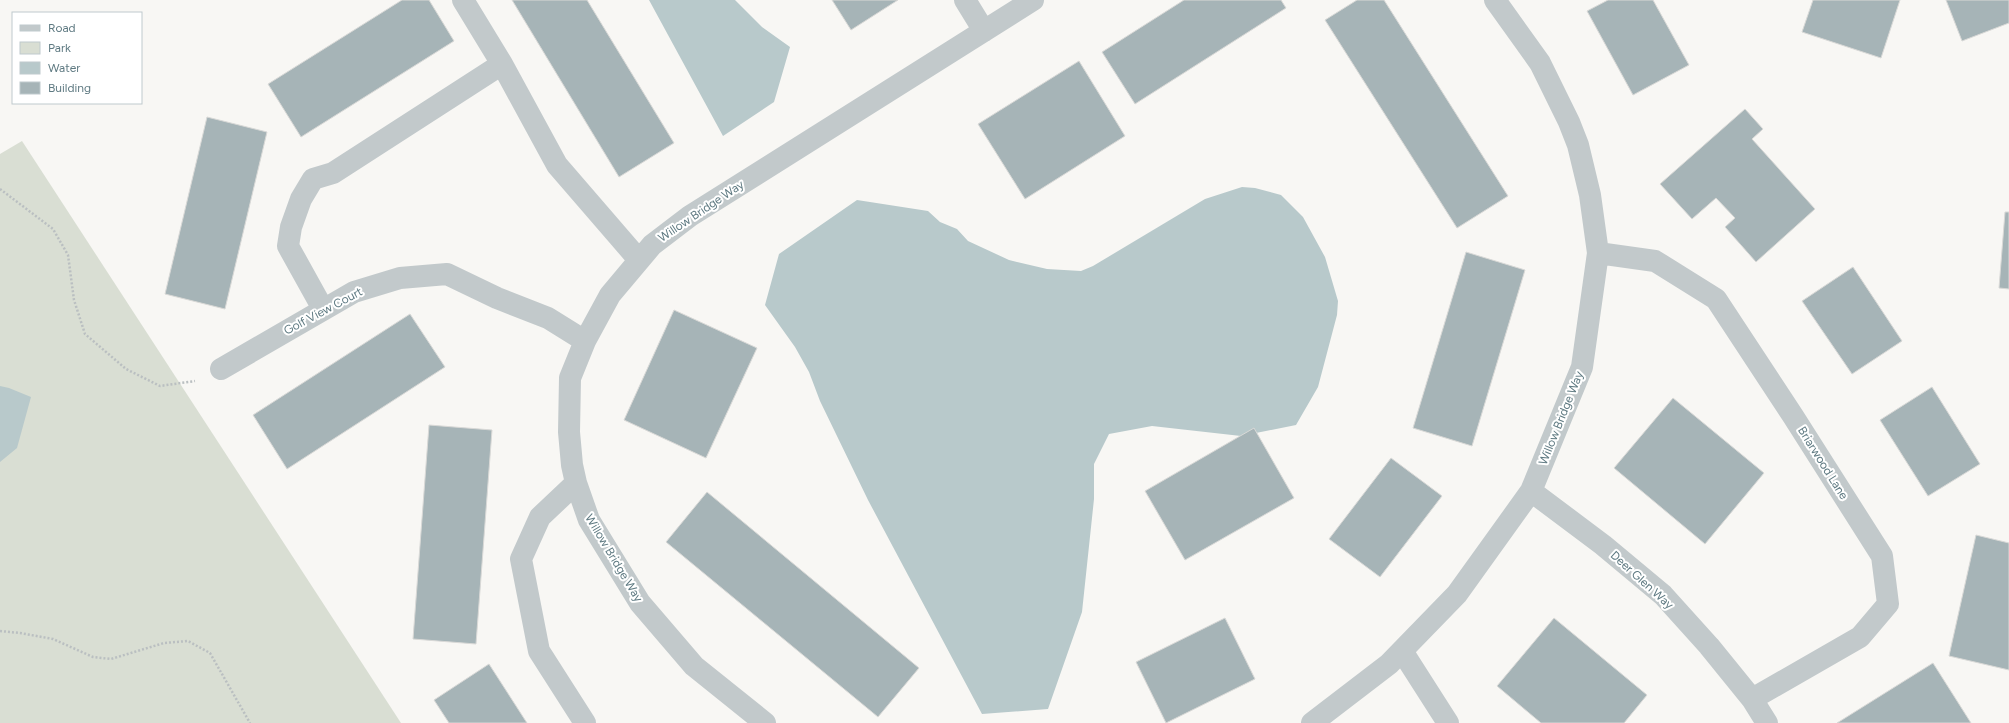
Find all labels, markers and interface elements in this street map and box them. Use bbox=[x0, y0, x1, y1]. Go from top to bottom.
legend bbox=[12, 12, 142, 104]
text: Road bbox=[48, 21, 76, 35]
text: Park bbox=[48, 41, 71, 55]
text: Water bbox=[48, 61, 80, 75]
text: Building bbox=[48, 81, 91, 95]
street label: Willow Bridge Way bbox=[656, 177, 747, 245]
street label: Golf View Court bbox=[281, 284, 365, 338]
street label: Willow Bridge Way bbox=[1536, 368, 1586, 467]
street label: Briarwood Lane bbox=[1795, 424, 1851, 502]
street label: Willow Bridge Way bbox=[582, 512, 646, 605]
street label: Deer Glen Way bbox=[1608, 548, 1677, 612]

